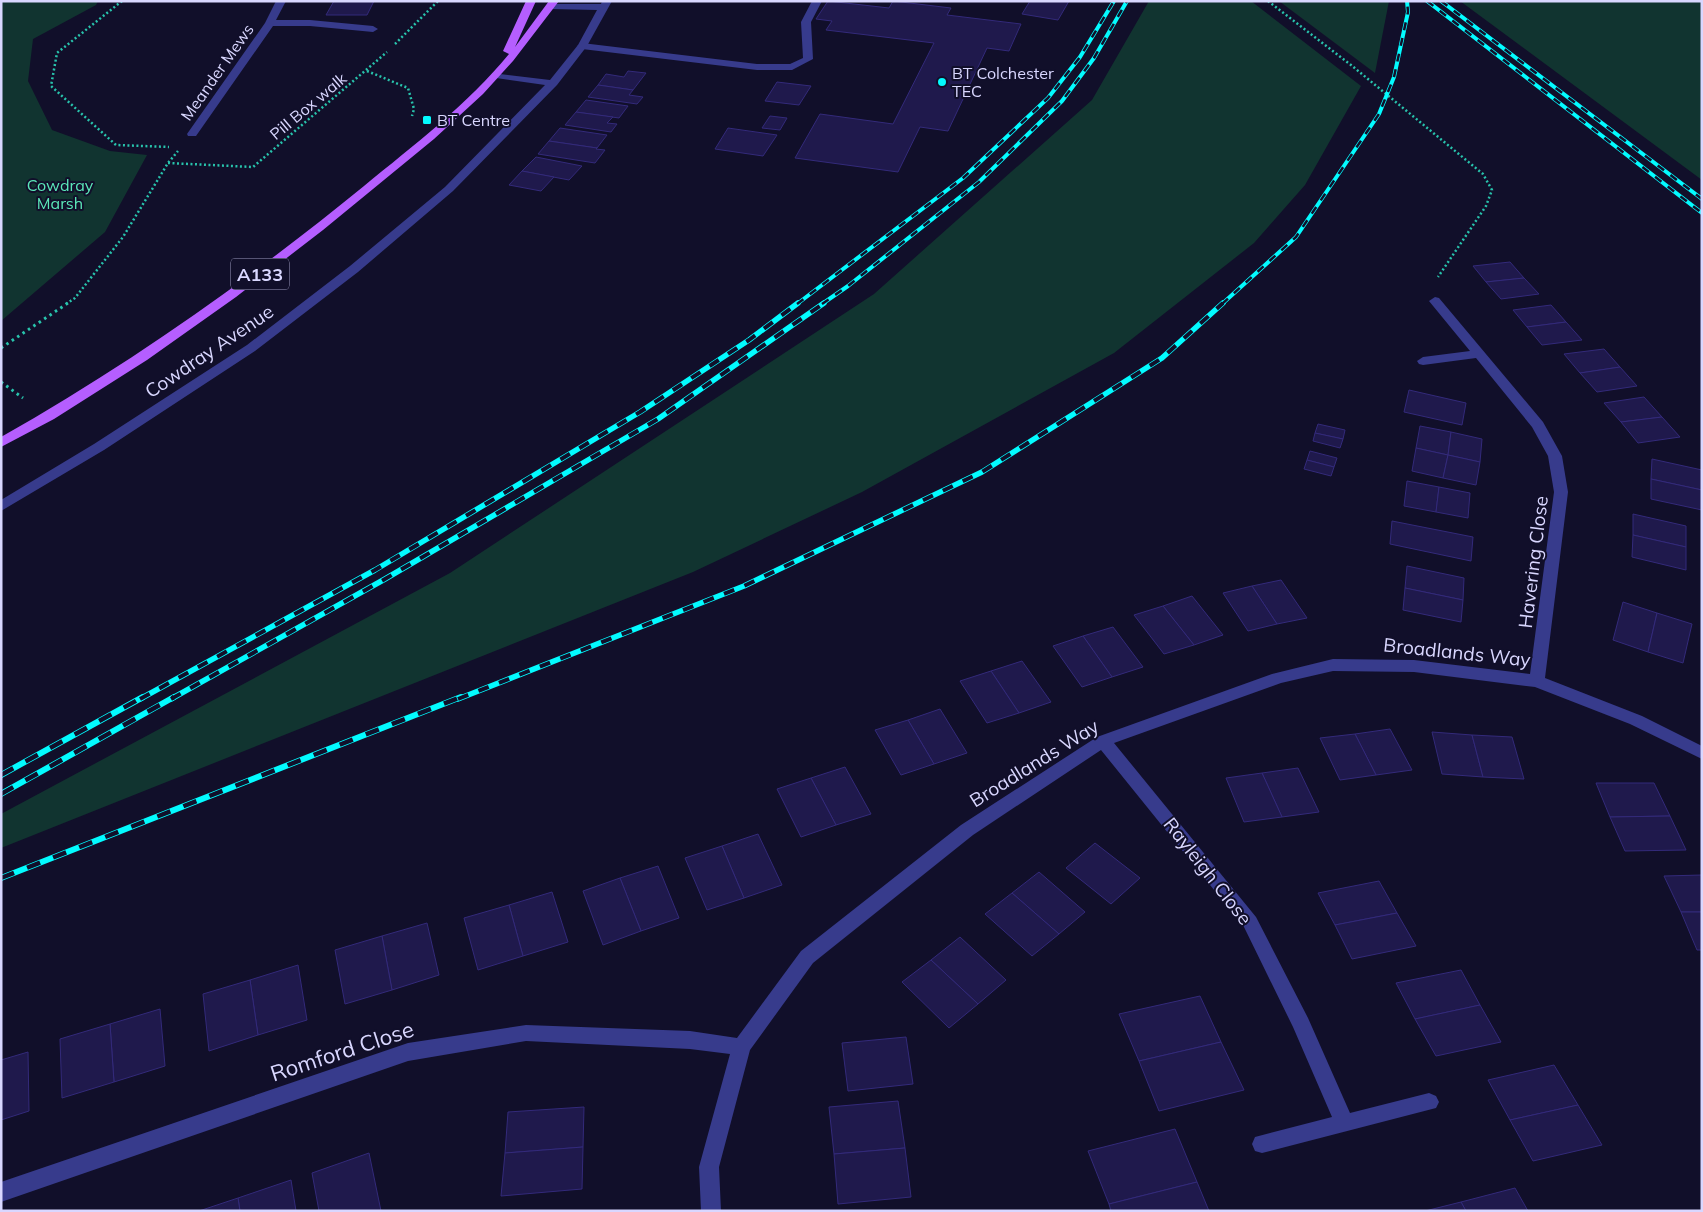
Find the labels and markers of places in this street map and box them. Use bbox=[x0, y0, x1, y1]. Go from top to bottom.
place label: BT Colchester TEC bbox=[952, 63, 1054, 101]
marker: BT Colchester TEC bbox=[936, 76, 948, 88]
place label: BT Centre bbox=[437, 110, 510, 130]
marker: BT Centre bbox=[421, 114, 433, 126]

